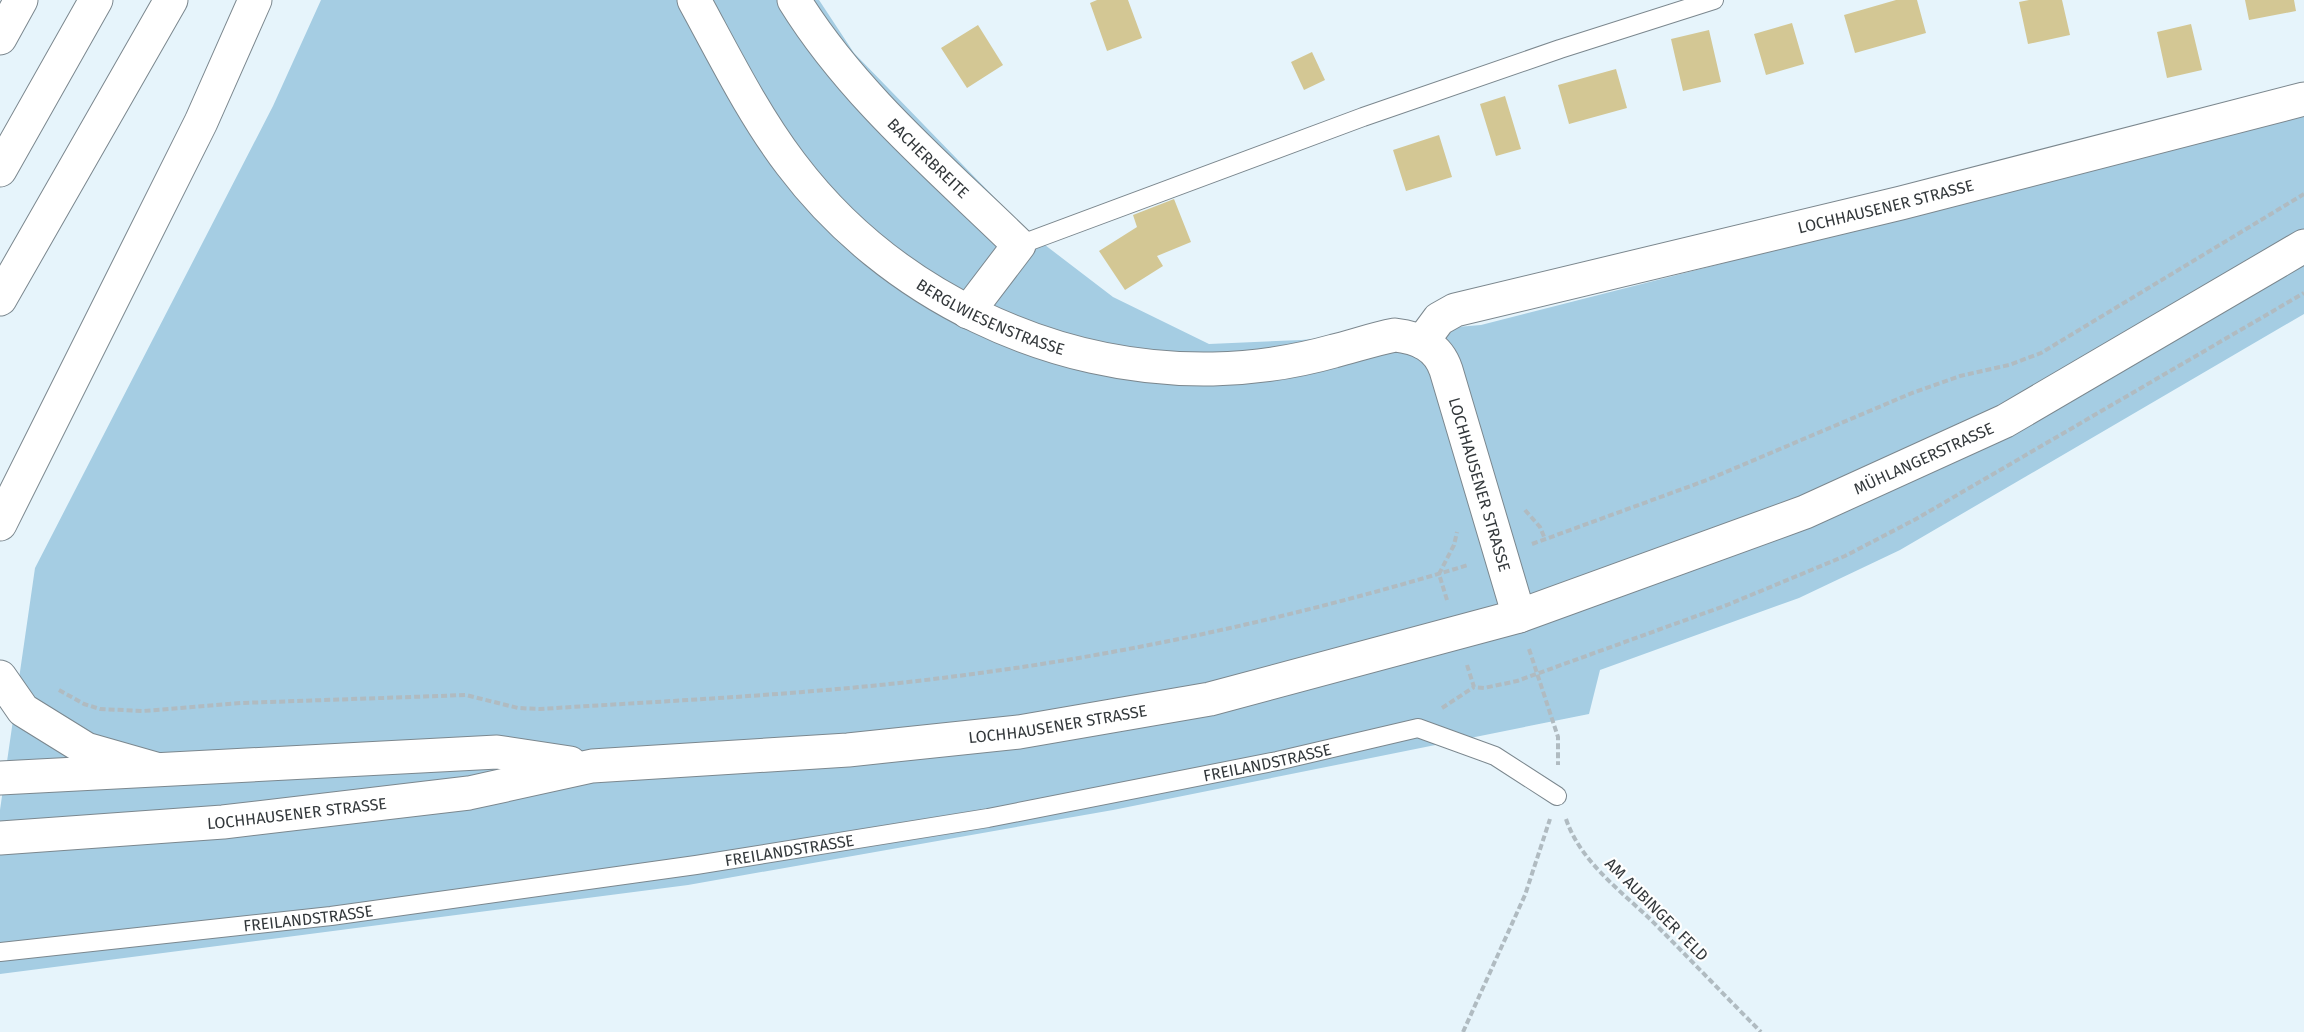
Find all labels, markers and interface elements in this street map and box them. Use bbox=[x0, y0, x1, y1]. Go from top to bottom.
street label: BACHERBREITE bbox=[883, 114, 973, 202]
street label: LOCHHAUSENER STRASSE bbox=[1796, 176, 1976, 237]
street label: BERGLWIESENSTRASSE bbox=[913, 275, 1067, 359]
street label: LOCHHAUSENER STRASSE bbox=[1445, 395, 1514, 574]
street label: MÜHLANGERSTRASSE bbox=[1851, 418, 1997, 499]
street label: LOCHHAUSENER STRASSE bbox=[967, 701, 1148, 747]
street label: FREILANDSTRASSE bbox=[1202, 740, 1333, 785]
street label: LOCHHAUSENER STRASSE bbox=[206, 794, 388, 833]
street label: FREILANDSTRASSE bbox=[723, 831, 855, 870]
street label: AM AUBINGER FELD bbox=[1601, 854, 1712, 965]
street label: FREILANDSTRASSE bbox=[242, 901, 374, 935]

